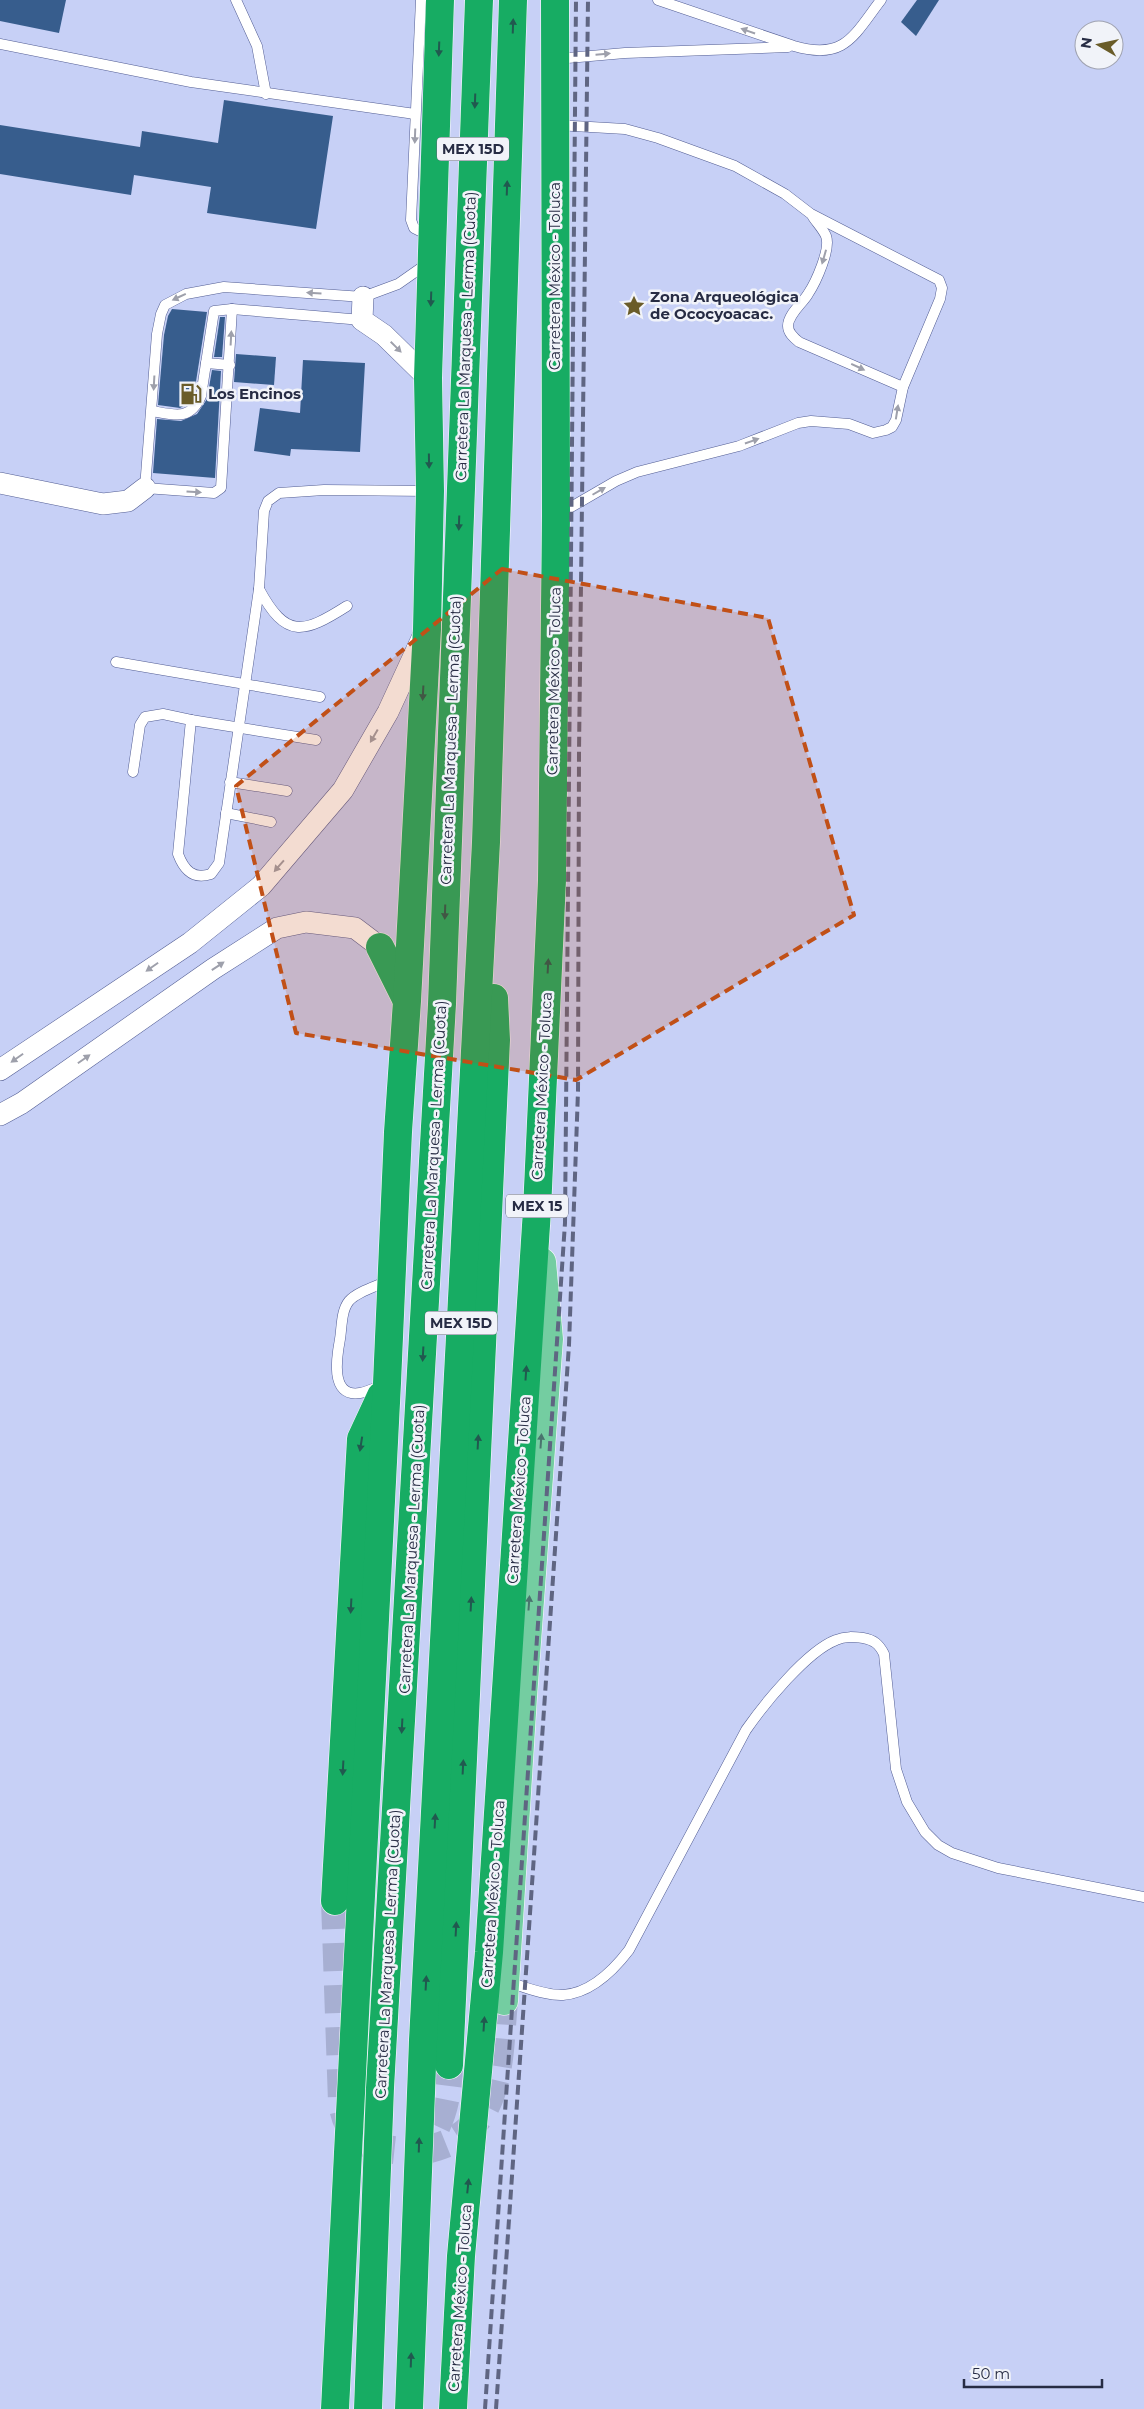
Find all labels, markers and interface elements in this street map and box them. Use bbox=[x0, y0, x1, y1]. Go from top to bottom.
one-way arrow bbox=[509, 17, 517, 33]
north arrow bbox=[1074, 20, 1124, 70]
one-way arrow bbox=[741, 26, 756, 34]
text: N bbox=[1076, 36, 1096, 50]
one-way arrow bbox=[434, 41, 442, 57]
one-way arrow bbox=[596, 50, 612, 58]
one-way arrow bbox=[470, 93, 478, 109]
one-way arrow bbox=[410, 128, 418, 144]
road number: MEX 15D bbox=[437, 138, 509, 160]
one-way arrow bbox=[503, 180, 511, 196]
street label: Carretera México - Toluca bbox=[545, 182, 564, 370]
street label: Carretera La Marquesa - Lerma (Cuota) bbox=[451, 191, 480, 481]
one-way arrow bbox=[820, 250, 828, 265]
place label: Zona Arqueológica de Ococyoacac. bbox=[650, 287, 799, 323]
one-way arrow bbox=[306, 289, 322, 297]
one-way arrow bbox=[426, 291, 434, 307]
place icon: Zona Arqueológica de Ococyoacac. bbox=[621, 293, 647, 319]
one-way arrow bbox=[172, 294, 186, 302]
one-way arrow bbox=[227, 330, 235, 346]
one-way arrow bbox=[390, 341, 402, 353]
one-way arrow bbox=[851, 363, 865, 371]
one-way arrow bbox=[150, 375, 158, 391]
fuel station icon: Los Encinos bbox=[178, 381, 204, 407]
place label: Los Encinos bbox=[208, 384, 301, 403]
one-way arrow bbox=[894, 403, 902, 419]
one-way arrow bbox=[745, 437, 760, 445]
one-way arrow bbox=[425, 453, 433, 469]
one-way arrow bbox=[592, 487, 605, 496]
one-way arrow bbox=[186, 488, 202, 496]
one-way arrow bbox=[455, 515, 463, 531]
street label: Carretera México - Toluca bbox=[542, 587, 565, 775]
street label: Carretera La Marquesa - Lerma (Cuota) bbox=[436, 595, 465, 885]
one-way arrow bbox=[419, 686, 427, 702]
one-way arrow bbox=[370, 729, 379, 742]
one-way arrow bbox=[273, 860, 284, 873]
one-way arrow bbox=[441, 905, 449, 921]
one-way arrow bbox=[544, 958, 552, 974]
one-way arrow bbox=[211, 961, 224, 971]
one-way arrow bbox=[145, 962, 159, 972]
street label: Carretera México - Toluca bbox=[527, 991, 556, 1181]
street label: Carretera La Marquesa - Lerma (Cuota) bbox=[416, 1000, 451, 1290]
one-way arrow bbox=[10, 1053, 24, 1063]
one-way arrow bbox=[77, 1054, 91, 1064]
road number: MEX 15 bbox=[506, 1194, 568, 1218]
road number: MEX 15D bbox=[425, 1312, 497, 1335]
one-way arrow bbox=[418, 1346, 426, 1362]
one-way arrow bbox=[523, 1365, 531, 1381]
street label: Carretera México - Toluca bbox=[502, 1395, 535, 1585]
street label: Carretera La Marquesa - Lerma (Cuota) bbox=[394, 1404, 429, 1694]
one-way arrow bbox=[538, 1433, 546, 1449]
one-way arrow bbox=[474, 1434, 482, 1450]
one-way arrow bbox=[357, 1436, 365, 1452]
one-way arrow bbox=[526, 1595, 534, 1611]
one-way arrow bbox=[467, 1596, 475, 1612]
one-way arrow bbox=[347, 1598, 355, 1614]
one-way arrow bbox=[397, 1718, 405, 1734]
one-way arrow bbox=[460, 1758, 468, 1774]
one-way arrow bbox=[338, 1760, 346, 1776]
street label: Carretera México - Toluca bbox=[476, 1799, 509, 1989]
street label: Carretera La Marquesa - Lerma (Cuota) bbox=[370, 1809, 405, 2099]
one-way arrow bbox=[432, 1813, 440, 1829]
one-way arrow bbox=[452, 1921, 460, 1937]
one-way arrow bbox=[423, 1975, 431, 1991]
one-way arrow bbox=[480, 2016, 488, 2032]
one-way arrow bbox=[416, 2137, 424, 2153]
one-way arrow bbox=[464, 2178, 472, 2194]
street label: Carretera México - Toluca bbox=[443, 2203, 476, 2393]
one-way arrow bbox=[408, 2352, 416, 2368]
scale bar bbox=[964, 2356, 1102, 2388]
text: 50 m bbox=[972, 2364, 1010, 2383]

